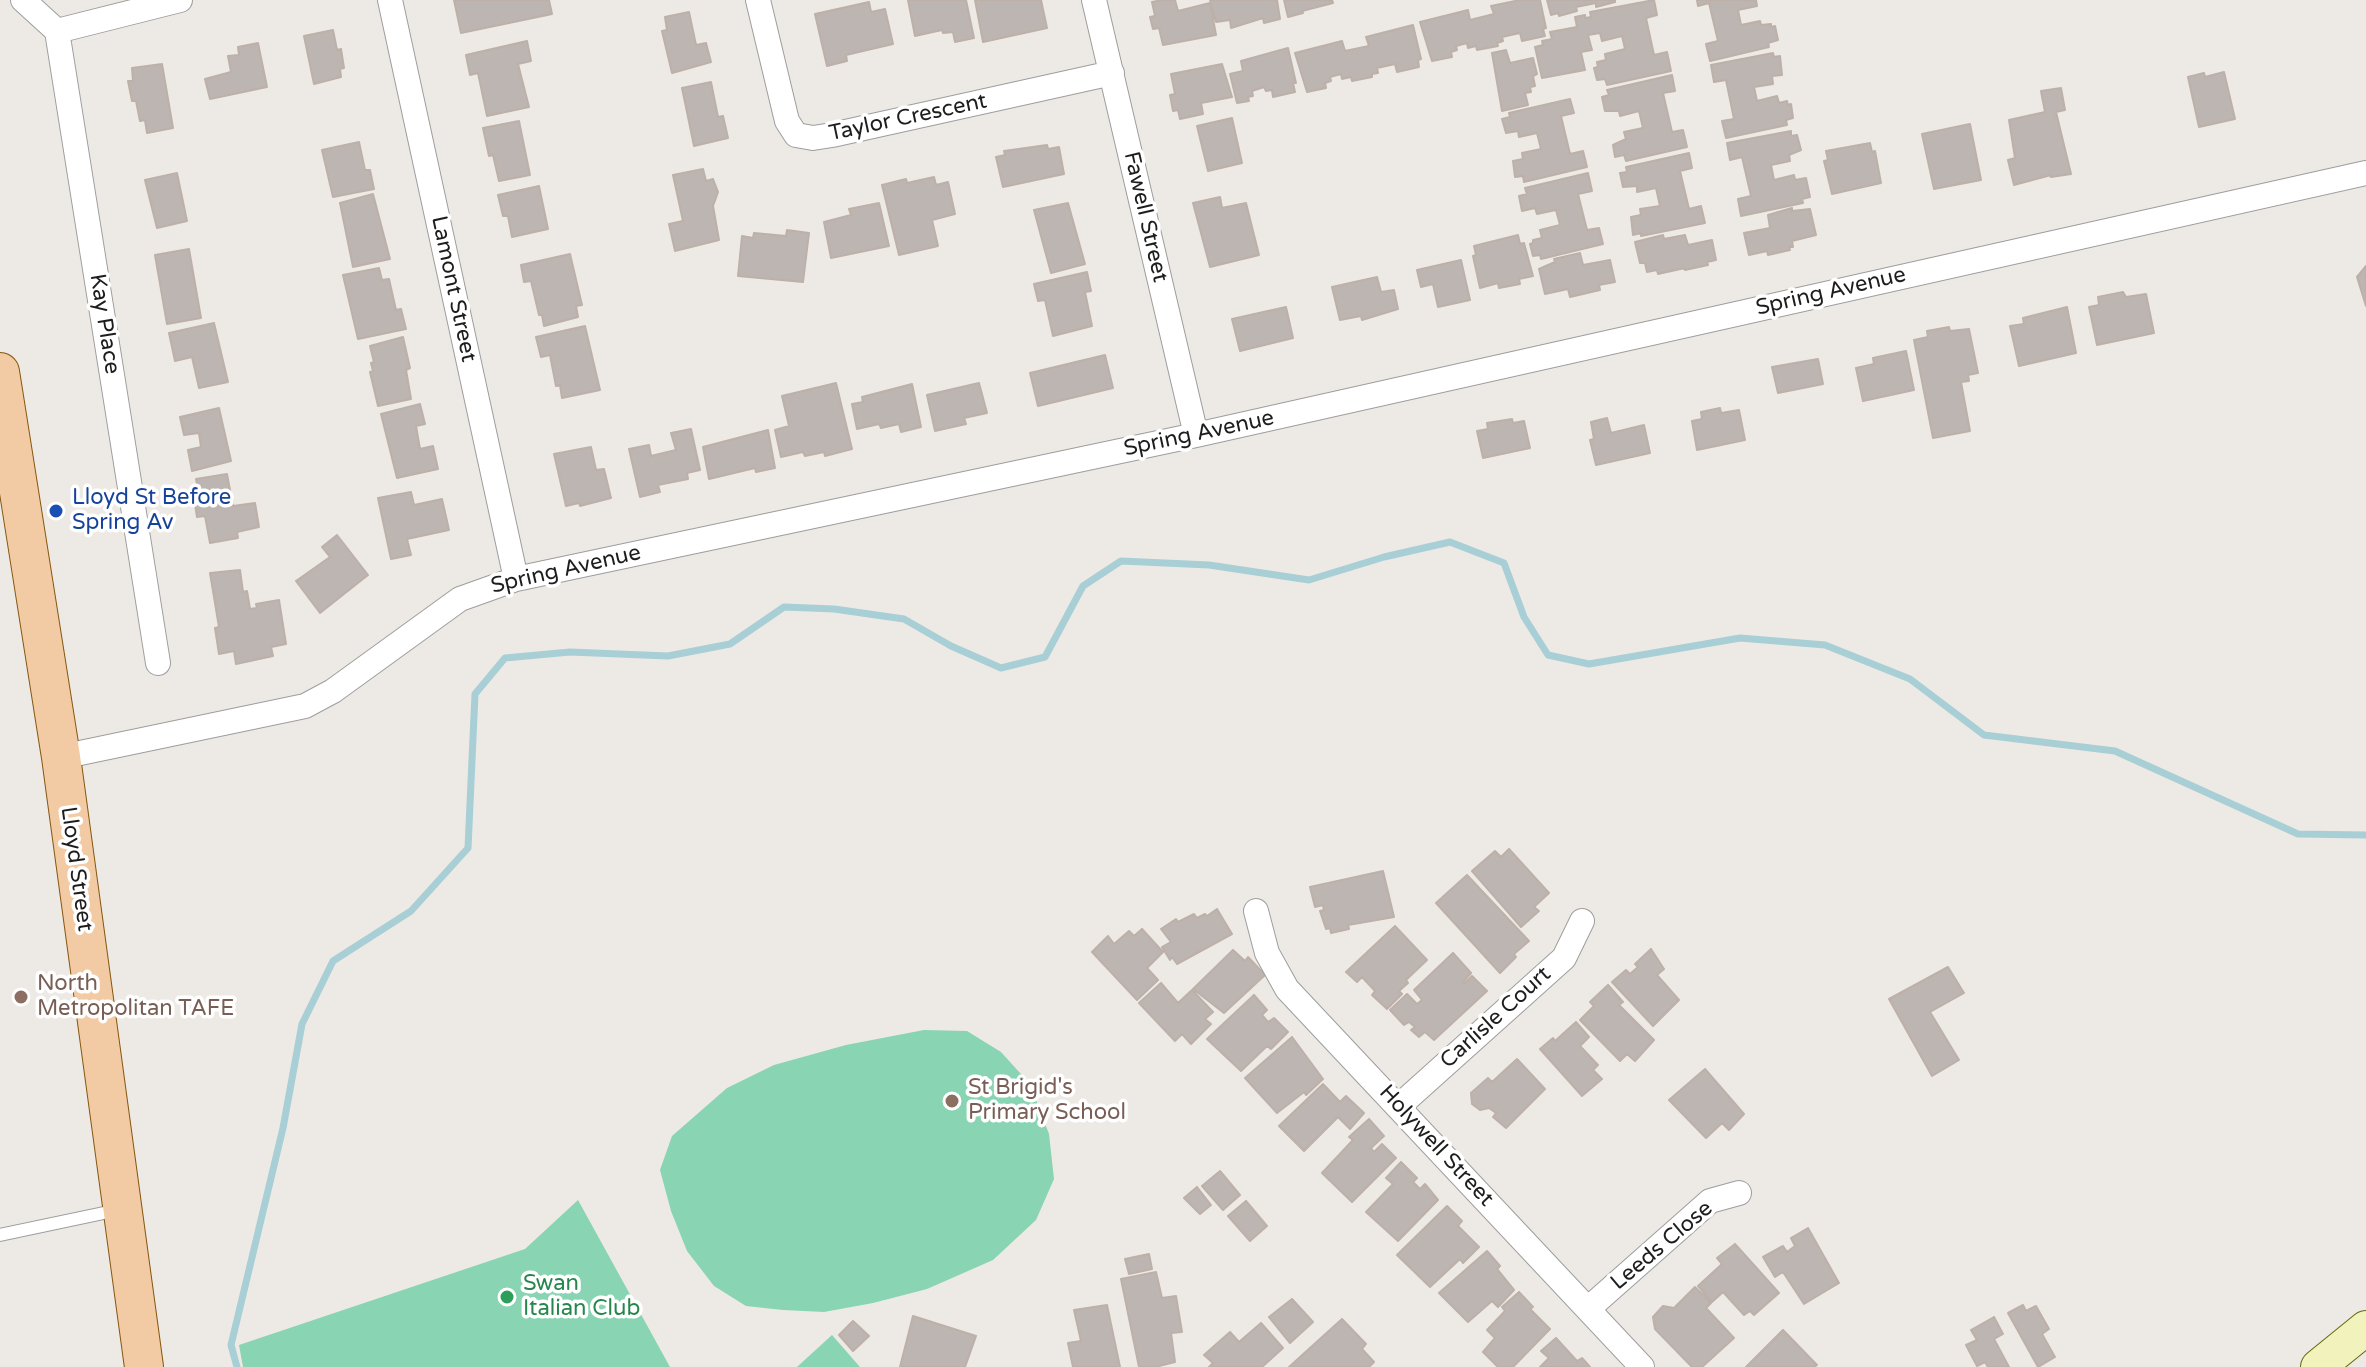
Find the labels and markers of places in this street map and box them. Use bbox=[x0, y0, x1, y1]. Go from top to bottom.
place label: Lloyd St Before Spring Av bbox=[72, 485, 231, 536]
marker: Lloyd St Before Spring Av bbox=[47, 502, 65, 520]
place label: North Metropolitan TAFE bbox=[37, 971, 234, 1022]
marker: North Metropolitan TAFE bbox=[12, 988, 30, 1006]
place label: St Brigid's Primary School bbox=[968, 1075, 1126, 1126]
marker: St Brigid's Primary School bbox=[943, 1092, 961, 1110]
place label: Swan Italian Club bbox=[523, 1271, 640, 1322]
marker: Swan Italian Club bbox=[498, 1288, 516, 1306]

